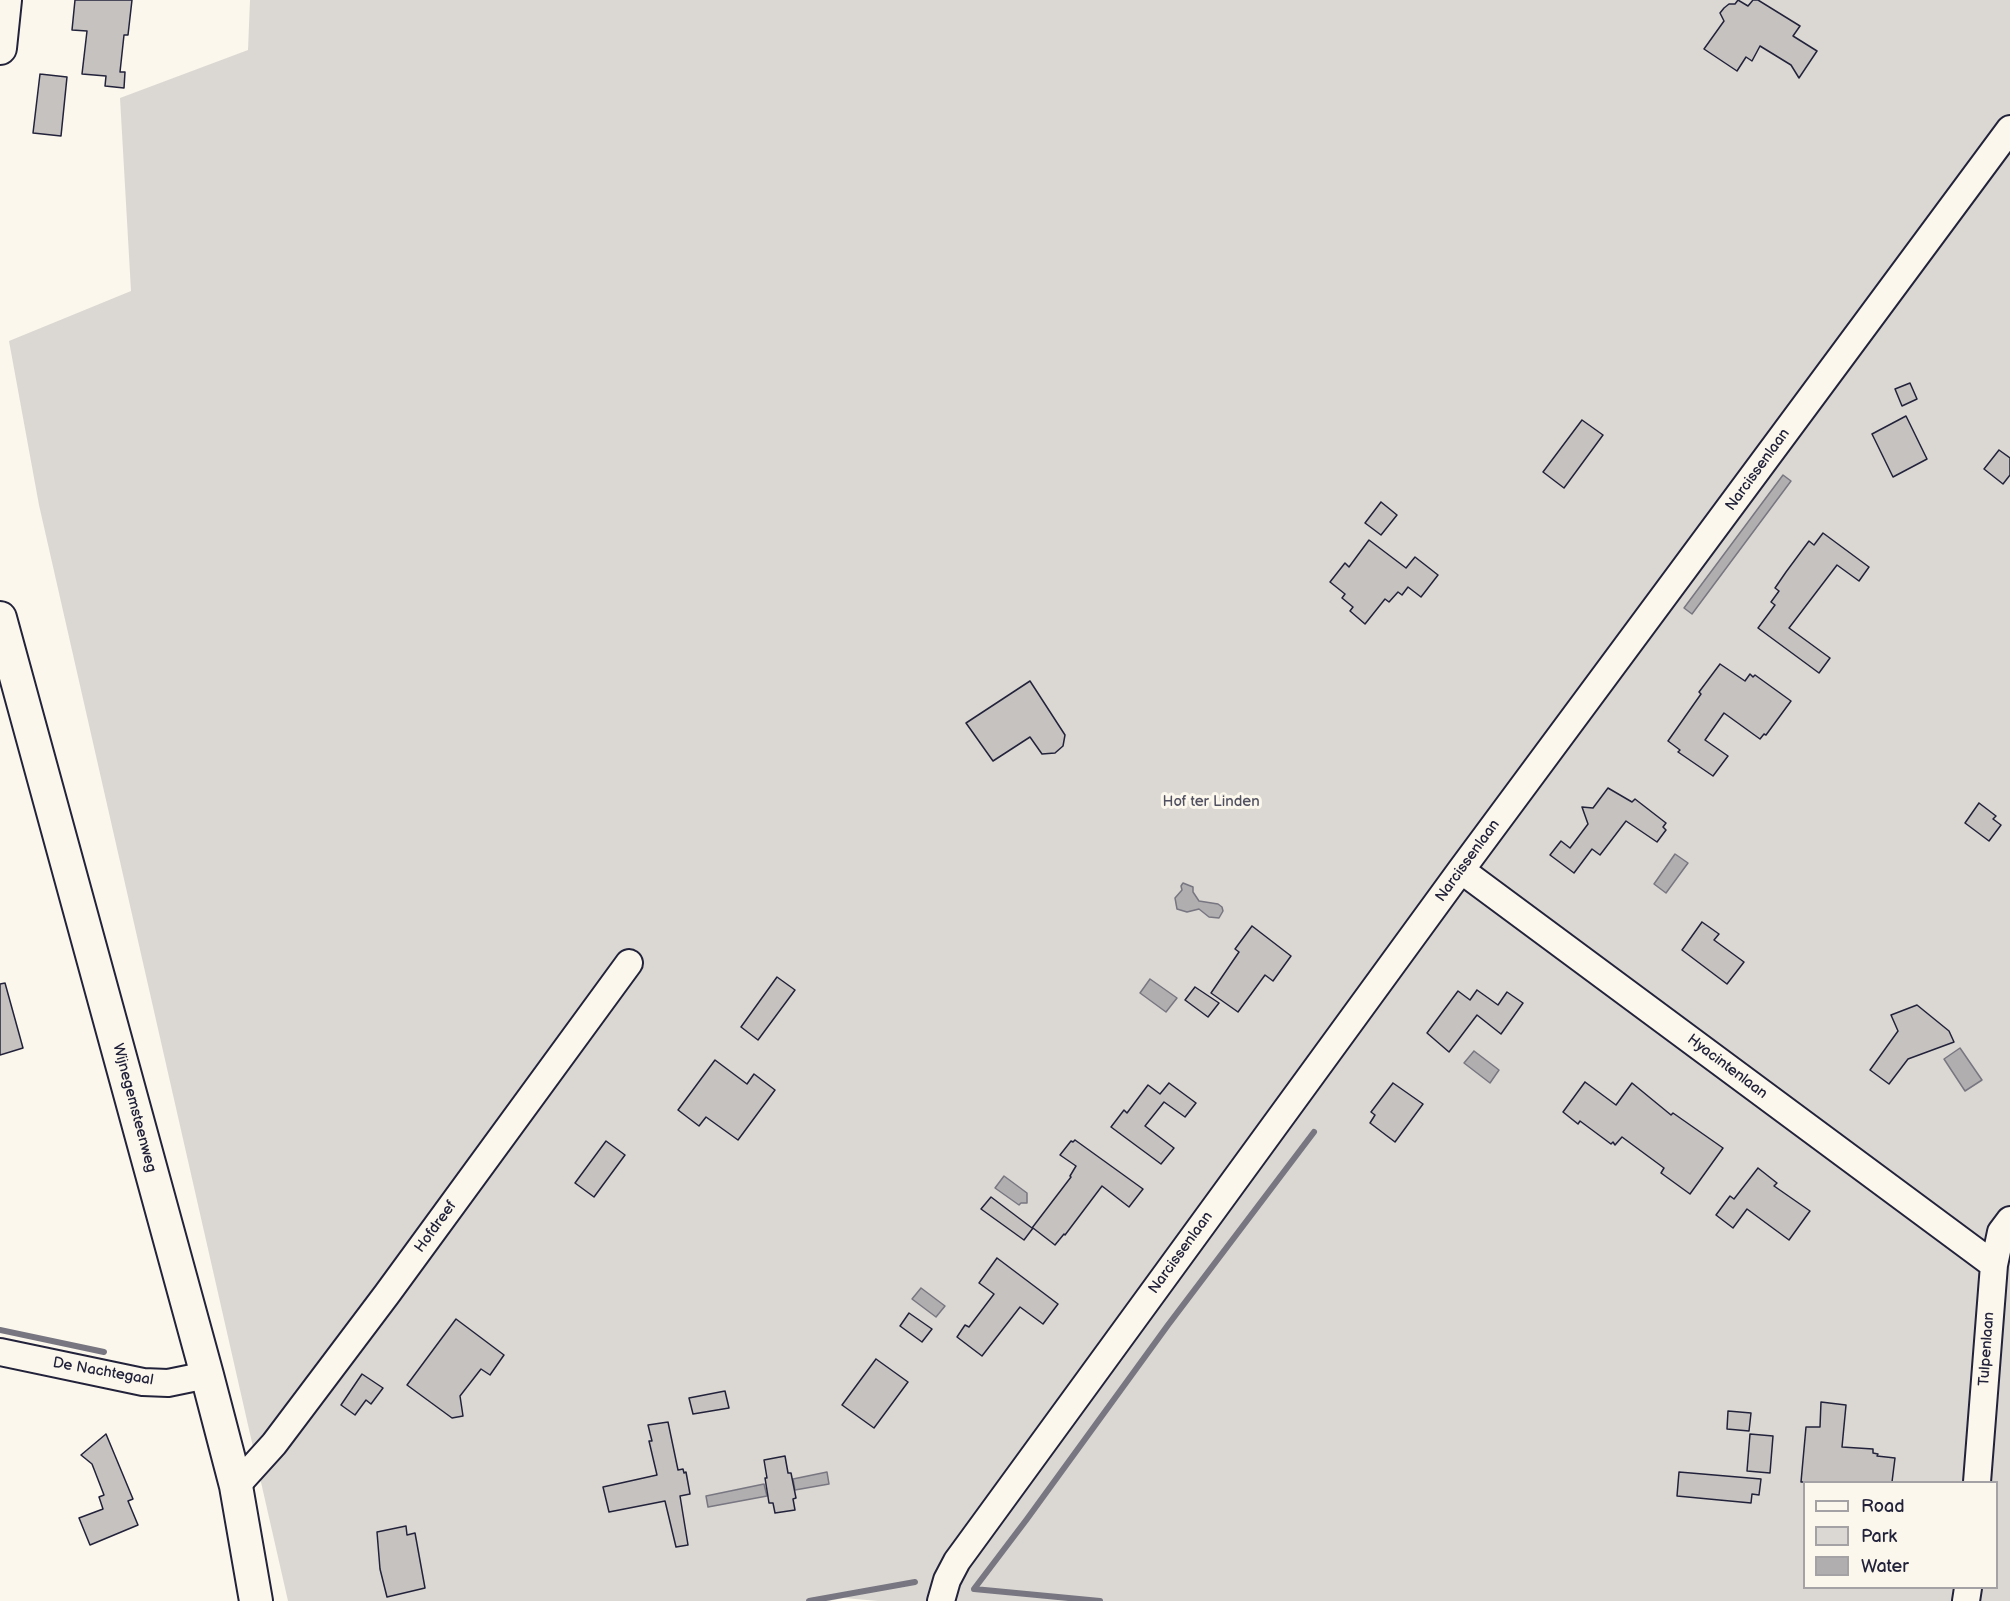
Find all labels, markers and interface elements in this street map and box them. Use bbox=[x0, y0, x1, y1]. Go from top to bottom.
street label: Narcissenlaan bbox=[1722, 425, 1794, 515]
park label: Hof ter Linden bbox=[1162, 793, 1260, 811]
street label: Narcissenlaan bbox=[1432, 816, 1504, 906]
street label: Hyacintenlaan bbox=[1683, 1031, 1771, 1103]
street label: Wijnegemsteenweg bbox=[108, 1042, 160, 1174]
street label: Hofdreef bbox=[411, 1198, 461, 1256]
street label: Narcissenlaan bbox=[1145, 1208, 1217, 1298]
street label: Tulpenlaan bbox=[1975, 1311, 1999, 1387]
street label: De Nachtegaal bbox=[51, 1354, 155, 1390]
legend bbox=[1803, 1481, 1998, 1589]
text: Road bbox=[1861, 1496, 1905, 1517]
text: Park bbox=[1861, 1526, 1897, 1547]
text: Water bbox=[1861, 1556, 1909, 1577]

